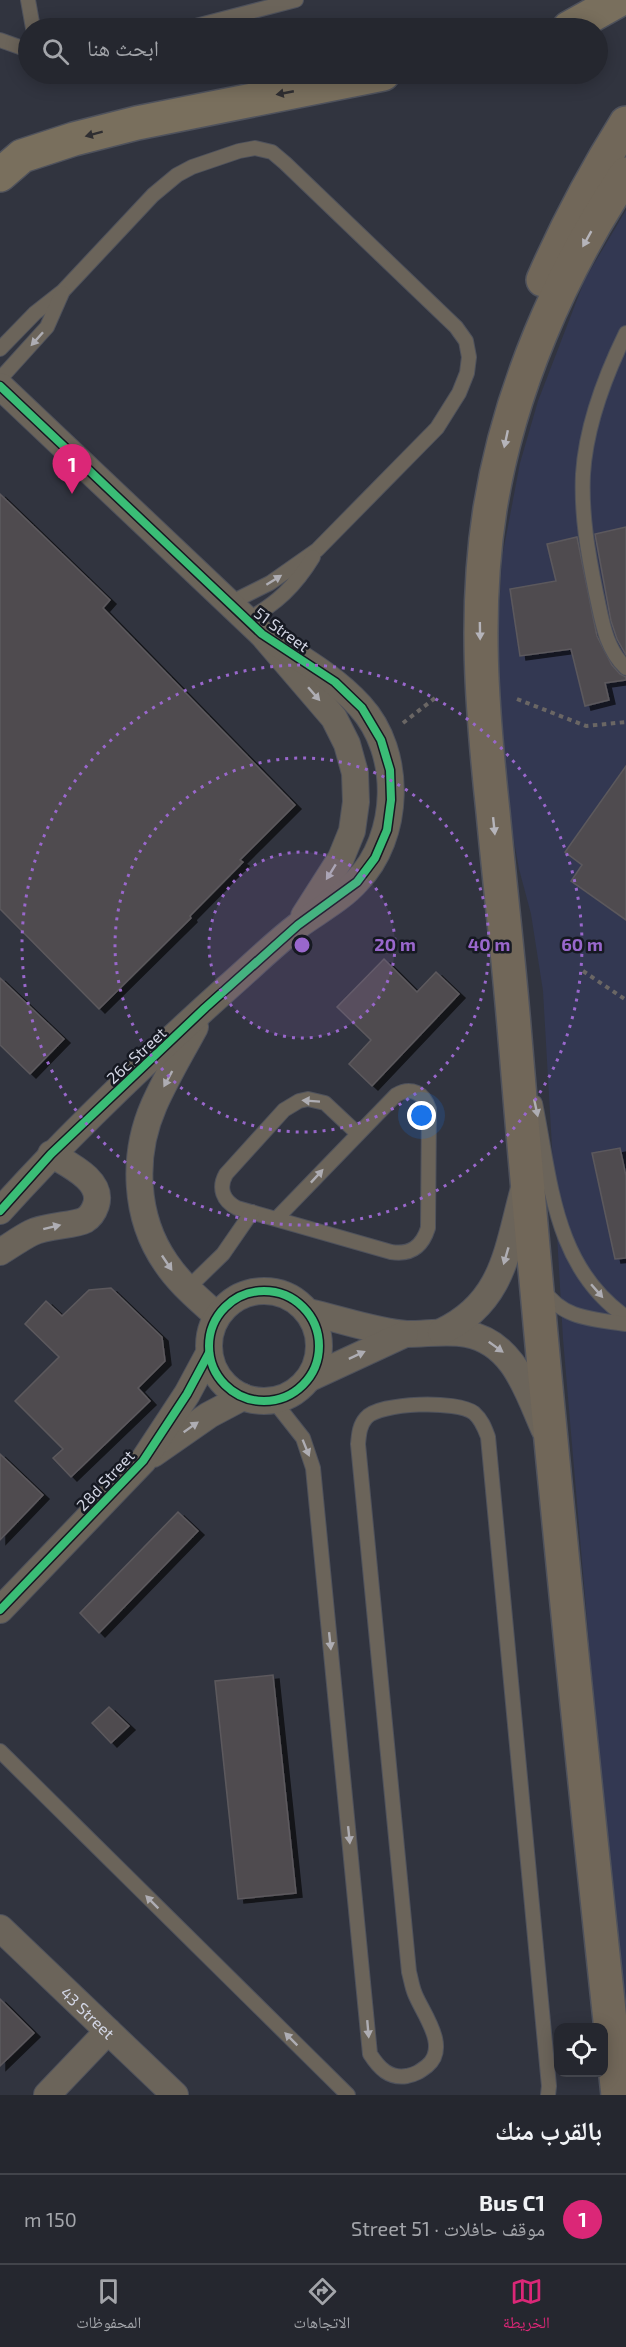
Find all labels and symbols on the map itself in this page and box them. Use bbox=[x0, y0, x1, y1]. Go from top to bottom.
one-way arrow bbox=[275, 89, 294, 98]
one-way arrow bbox=[85, 130, 103, 139]
one-way arrow bbox=[582, 231, 592, 248]
one-way arrow bbox=[31, 331, 44, 346]
one-way arrow bbox=[500, 429, 510, 448]
pin: 1 bbox=[52, 444, 92, 494]
one-way arrow bbox=[266, 575, 282, 586]
street label: 51 Street bbox=[251, 603, 313, 655]
one-way arrow bbox=[475, 622, 485, 641]
one-way arrow bbox=[307, 686, 320, 701]
one-way arrow bbox=[489, 816, 499, 835]
one-way arrow bbox=[326, 864, 337, 880]
text: 20 m bbox=[374, 933, 416, 955]
text: 40 m bbox=[468, 933, 510, 955]
text: 60 m bbox=[561, 933, 603, 955]
centre of rings bbox=[292, 935, 312, 955]
street label: 26c Street bbox=[102, 1023, 170, 1087]
one-way arrow bbox=[163, 1070, 173, 1087]
one-way arrow bbox=[302, 1096, 321, 1106]
one-way arrow bbox=[532, 1099, 541, 1118]
your location bbox=[407, 1101, 436, 1130]
one-way arrow bbox=[309, 1170, 323, 1184]
one-way arrow bbox=[43, 1221, 61, 1231]
one-way arrow bbox=[501, 1248, 510, 1266]
one-way arrow bbox=[161, 1254, 173, 1270]
one-way arrow bbox=[590, 1283, 603, 1299]
one-way arrow bbox=[489, 1341, 504, 1353]
one-way arrow bbox=[348, 1350, 365, 1359]
one-way arrow bbox=[183, 1422, 199, 1433]
one-way arrow bbox=[301, 1439, 311, 1457]
street label: 28d Street bbox=[72, 1446, 138, 1514]
one-way arrow bbox=[325, 1631, 335, 1650]
one-way arrow bbox=[344, 1825, 354, 1844]
one-way arrow bbox=[145, 1895, 160, 1909]
street label: 43 Street bbox=[58, 1982, 119, 2042]
one-way arrow bbox=[363, 2019, 373, 2038]
one-way arrow bbox=[284, 2032, 299, 2046]

